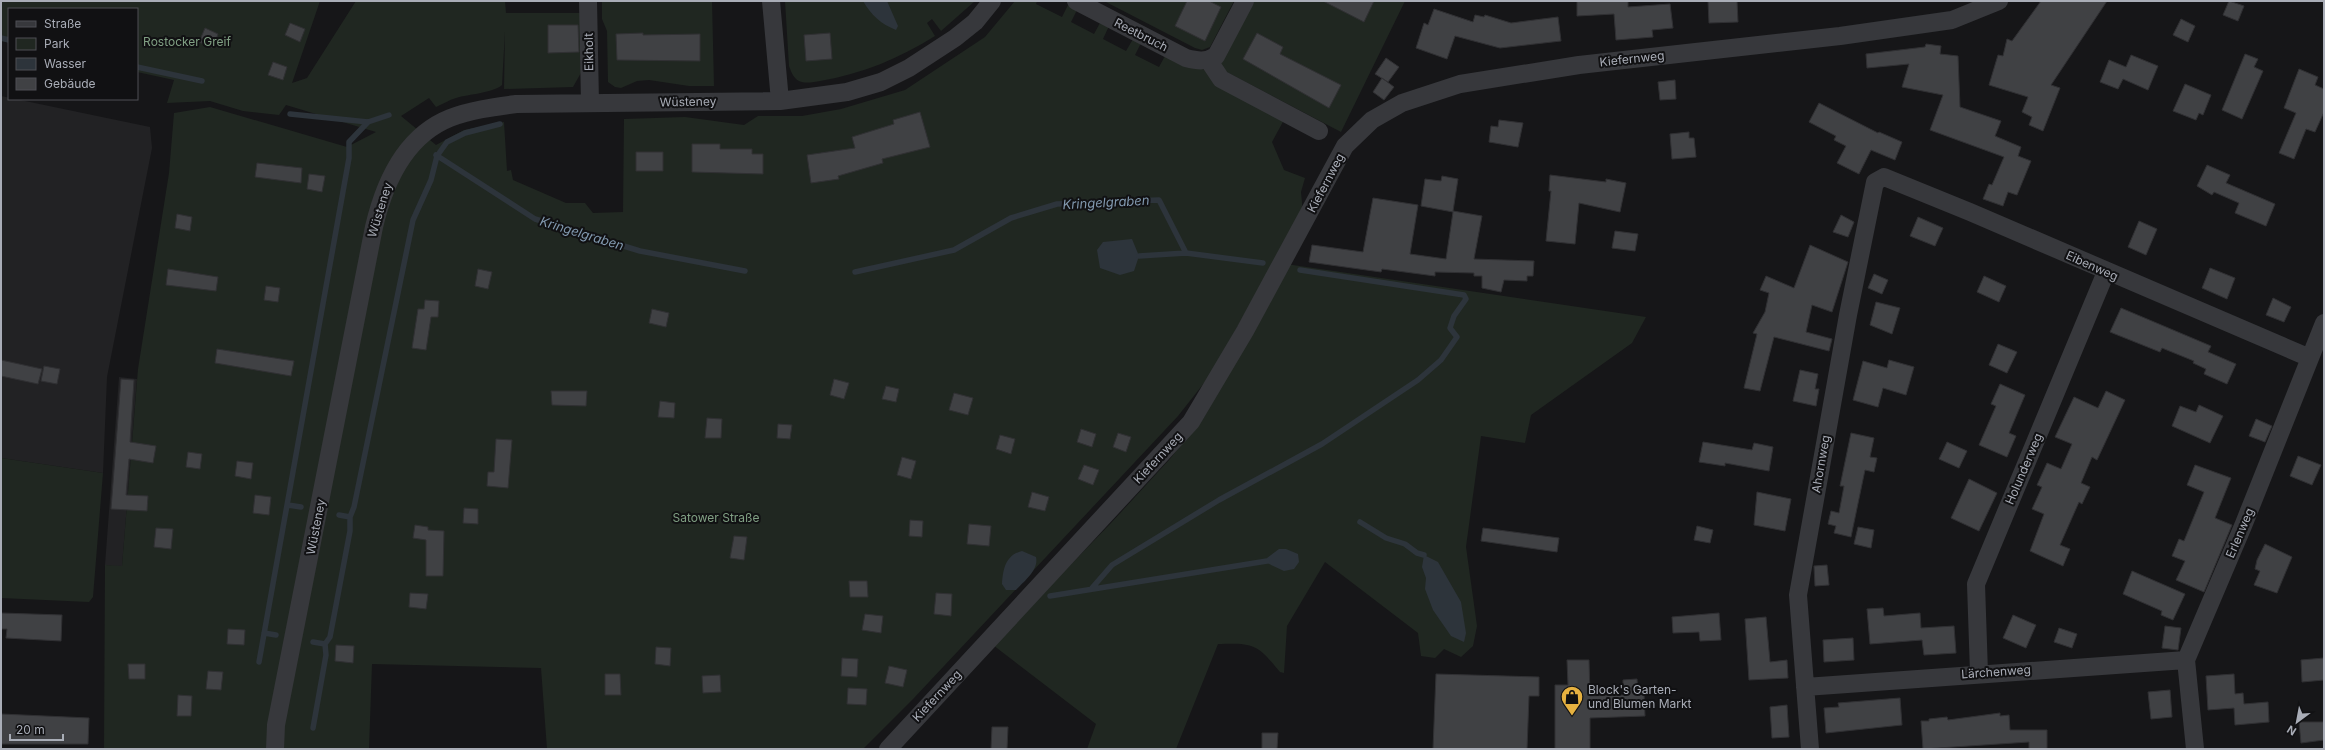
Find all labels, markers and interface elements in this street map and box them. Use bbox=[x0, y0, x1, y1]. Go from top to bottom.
legend bbox=[8, 8, 138, 100]
street label: Reetbruch bbox=[1112, 15, 1171, 54]
text: Straße bbox=[44, 16, 81, 31]
street label: Eikholt bbox=[581, 33, 596, 71]
park label: Rostocker Greif bbox=[143, 34, 231, 49]
text: Park bbox=[44, 36, 70, 51]
street label: Kiefernweg bbox=[1599, 48, 1665, 69]
text: Wasser bbox=[44, 56, 87, 71]
text: Gebäude bbox=[44, 76, 96, 91]
street label: Wüsteney bbox=[660, 94, 717, 109]
street label: Kiefernweg bbox=[1304, 151, 1347, 215]
street label: Wüsteney bbox=[364, 180, 395, 239]
water label: Kringelgraben bbox=[1062, 192, 1150, 212]
water label: Kringelgraben bbox=[538, 213, 626, 253]
street label: Eibenweg bbox=[2064, 247, 2121, 284]
street label: Kiefernweg bbox=[1130, 429, 1185, 487]
street label: Holunderweg bbox=[2002, 431, 2045, 507]
street label: Ahornweg bbox=[1808, 434, 1833, 494]
street label: Wüsteney bbox=[303, 497, 328, 556]
street label: Erlenweg bbox=[2222, 506, 2257, 560]
park label: Satower Straße bbox=[673, 510, 760, 525]
street label: Lärchenweg bbox=[1961, 662, 2031, 681]
street label: Kiefernweg bbox=[909, 667, 964, 725]
place label: Block's Garten- und Blumen Markt bbox=[1588, 682, 1692, 711]
shop icon: Block's Garten- und Blumen Markt bbox=[1559, 684, 1585, 717]
north arrow bbox=[2277, 702, 2317, 742]
scale bar bbox=[10, 716, 63, 742]
text: 20 m bbox=[16, 722, 45, 737]
text: N bbox=[2284, 722, 2299, 739]

